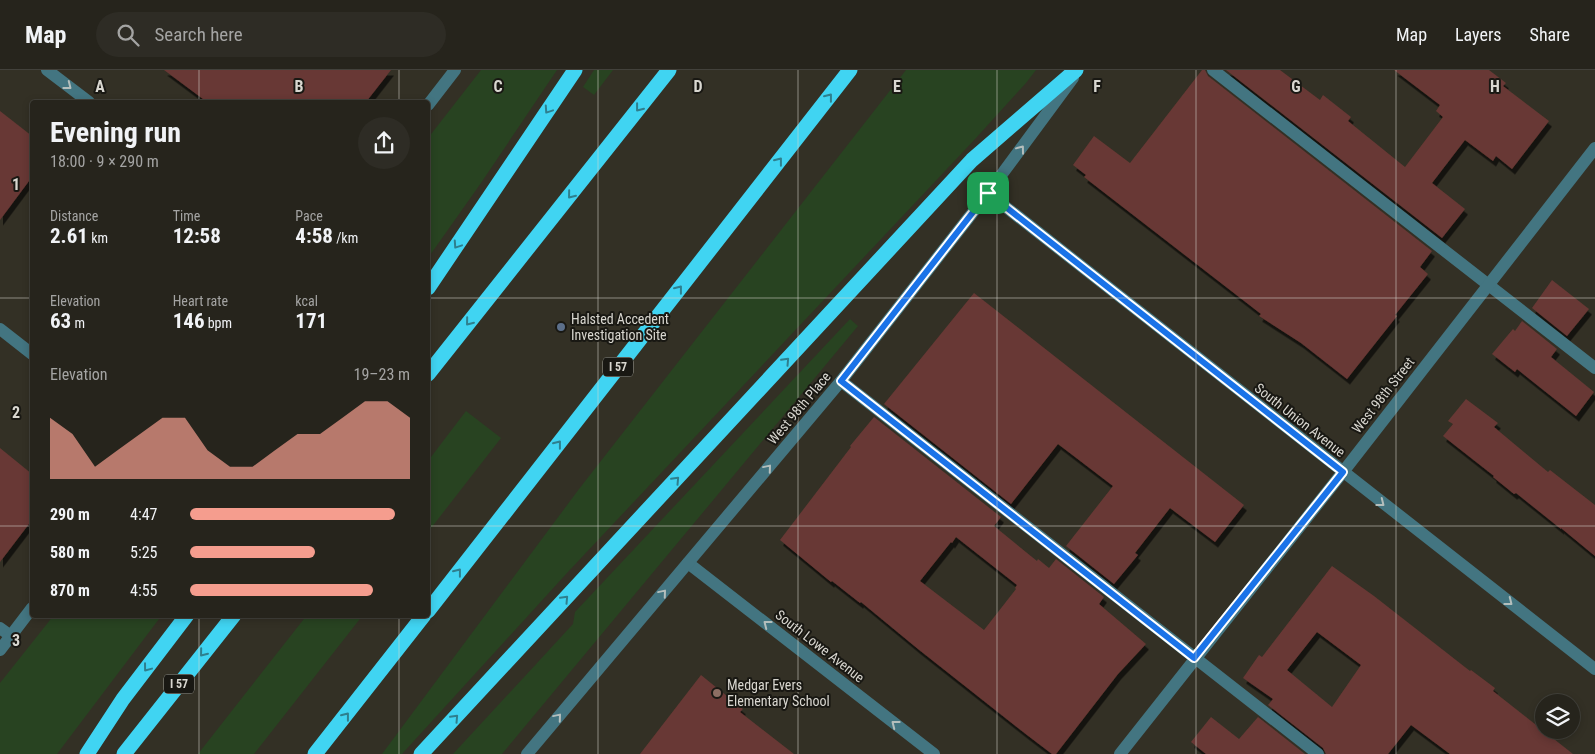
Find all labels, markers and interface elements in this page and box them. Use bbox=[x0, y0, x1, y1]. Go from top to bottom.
search box bbox=[96, 12, 446, 57]
text: Map bbox=[25, 21, 66, 49]
icon: search bbox=[114, 21, 142, 49]
text: Search here bbox=[154, 23, 243, 46]
text: Map bbox=[1396, 24, 1427, 45]
text: Layers bbox=[1455, 24, 1502, 45]
text: Share bbox=[1530, 24, 1570, 45]
text: A bbox=[95, 77, 105, 96]
text: B bbox=[295, 77, 304, 96]
text: C bbox=[493, 77, 503, 96]
text: D bbox=[693, 77, 703, 96]
text: E bbox=[893, 77, 901, 96]
text: F bbox=[1093, 77, 1101, 96]
text: G bbox=[1291, 77, 1301, 96]
text: H bbox=[1490, 77, 1500, 96]
one-way arrow bbox=[62, 81, 71, 89]
one-way arrow bbox=[823, 94, 831, 103]
one-way arrow bbox=[636, 103, 645, 112]
one-way arrow bbox=[545, 105, 554, 114]
text: Evening run bbox=[50, 116, 181, 149]
button: share bbox=[358, 117, 410, 169]
one-way arrow bbox=[1015, 146, 1023, 155]
text: 18:00 · 9 × 290 m bbox=[50, 152, 159, 171]
one-way arrow bbox=[774, 158, 782, 167]
pin bbox=[967, 172, 1009, 214]
text: 1 bbox=[12, 175, 20, 194]
icon: arrive bbox=[974, 179, 1002, 207]
one-way arrow bbox=[568, 189, 576, 198]
text: Distance bbox=[50, 208, 98, 224]
text: Time bbox=[173, 208, 200, 224]
text: Pace bbox=[295, 208, 323, 224]
text: 2.61 bbox=[50, 224, 88, 248]
text: 12:58 bbox=[173, 224, 221, 248]
text: 4:58 bbox=[295, 224, 333, 248]
text: km bbox=[88, 230, 108, 246]
text: /km bbox=[333, 230, 358, 246]
one-way arrow bbox=[454, 239, 463, 249]
one-way arrow bbox=[674, 286, 682, 295]
text: Elevation bbox=[50, 293, 100, 309]
text: Heart rate bbox=[173, 293, 228, 309]
text: kcal bbox=[295, 293, 318, 309]
text: 63 bbox=[50, 309, 71, 333]
text: 146 bbox=[173, 309, 205, 333]
text: 171 bbox=[295, 309, 327, 333]
place label: Halsted Accedent Investigation Site bbox=[571, 311, 669, 343]
text: m bbox=[71, 315, 85, 331]
text: bpm bbox=[205, 315, 232, 331]
one-way arrow bbox=[467, 316, 475, 325]
marker: Halsted Accedent Investigation Site bbox=[555, 321, 567, 333]
street label: West 98th Street bbox=[1349, 354, 1417, 436]
one-way arrow bbox=[780, 357, 789, 366]
road number: I 57 bbox=[603, 358, 633, 376]
text: Elevation bbox=[50, 365, 108, 384]
text: 19–23 m bbox=[354, 365, 410, 384]
street label: West 98th Place bbox=[764, 368, 834, 447]
street label: South Union Avenue bbox=[1252, 380, 1349, 461]
text: 2 bbox=[12, 403, 20, 422]
one-way arrow bbox=[552, 441, 560, 450]
one-way arrow bbox=[762, 465, 771, 474]
one-way arrow bbox=[670, 477, 679, 486]
one-way arrow bbox=[1375, 497, 1384, 505]
text: 290 m bbox=[50, 505, 90, 524]
text: 4:47 bbox=[130, 505, 157, 524]
text: 580 m bbox=[50, 543, 90, 562]
text: 5:25 bbox=[130, 543, 157, 562]
one-way arrow bbox=[452, 569, 460, 578]
text: 870 m bbox=[50, 581, 90, 600]
text: 4:55 bbox=[130, 581, 157, 600]
one-way arrow bbox=[657, 589, 666, 598]
one-way arrow bbox=[559, 596, 568, 605]
one-way arrow bbox=[1503, 597, 1512, 605]
street label: South Lowe Avenue bbox=[773, 606, 868, 686]
one-way arrow bbox=[763, 621, 773, 630]
text: 3 bbox=[12, 631, 20, 650]
one-way arrow bbox=[201, 647, 209, 656]
one-way arrow bbox=[144, 662, 152, 671]
road number: I 57 bbox=[164, 674, 194, 694]
place label: Medgar Evers Elementary School bbox=[727, 677, 830, 709]
marker: Medgar Evers Elementary School bbox=[711, 687, 723, 699]
map controls bbox=[1535, 694, 1580, 739]
button: layers bbox=[1535, 694, 1580, 739]
one-way arrow bbox=[340, 712, 349, 721]
one-way arrow bbox=[553, 713, 562, 722]
one-way arrow bbox=[449, 715, 458, 724]
one-way arrow bbox=[891, 721, 901, 730]

